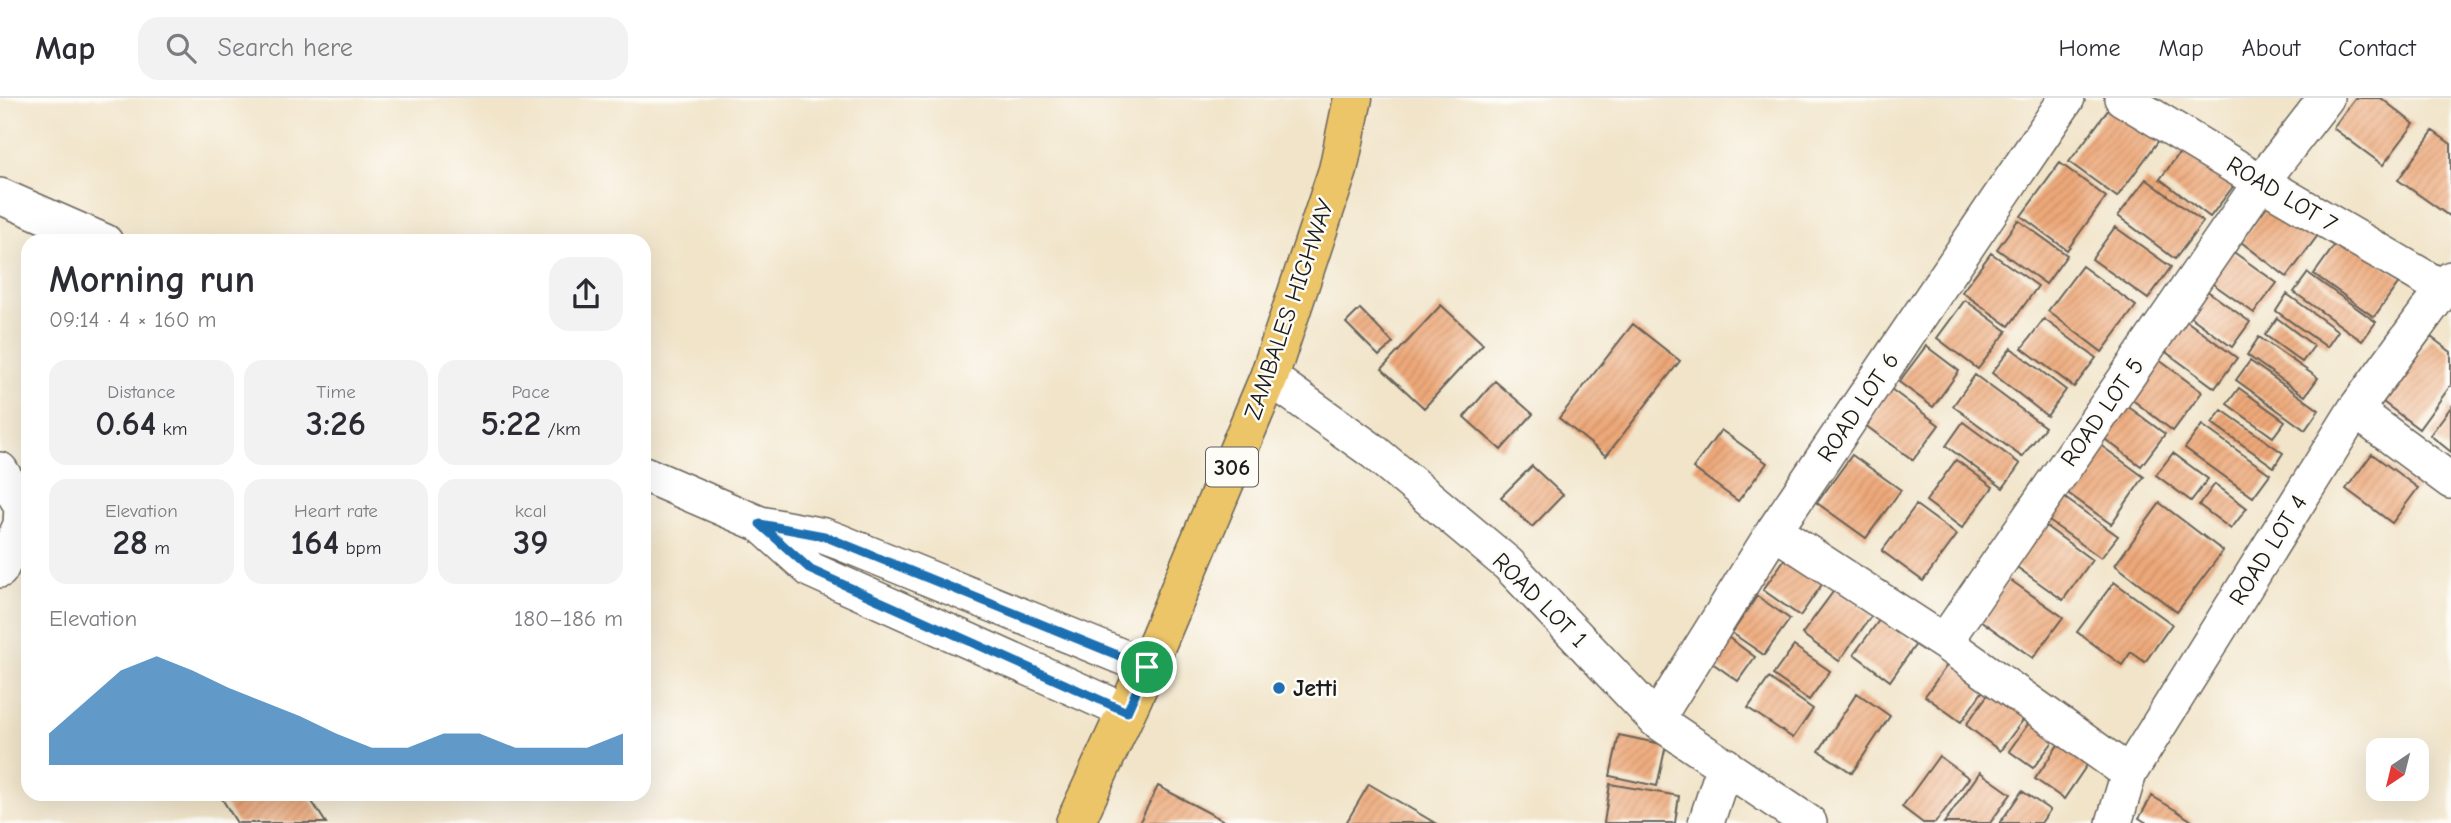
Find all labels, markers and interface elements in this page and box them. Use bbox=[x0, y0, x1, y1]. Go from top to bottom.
search box bbox=[138, 17, 628, 80]
text: Map bbox=[35, 29, 96, 67]
icon: search bbox=[162, 29, 200, 67]
text: Search here bbox=[218, 33, 353, 63]
text: Home bbox=[2059, 34, 2120, 62]
text: Map bbox=[2158, 34, 2204, 62]
text: About bbox=[2242, 34, 2300, 62]
text: Contact bbox=[2338, 34, 2416, 62]
street label: ROAD LOT 7 bbox=[2222, 150, 2342, 238]
street label: ZAMBALES HIGHWAY bbox=[1238, 194, 1340, 423]
button: share bbox=[549, 257, 623, 331]
text: Morning run bbox=[49, 258, 255, 302]
text: 09:14 · 4 × 160 m bbox=[49, 306, 216, 333]
street label: ROAD LOT 6 bbox=[1811, 347, 1905, 467]
street label: ROAD LOT 5 bbox=[2054, 352, 2150, 472]
text: Distance bbox=[107, 381, 175, 403]
text: Time bbox=[316, 381, 356, 403]
text: Pace bbox=[512, 381, 550, 403]
text: 0.64 bbox=[95, 403, 156, 444]
text: 3:26 bbox=[306, 403, 366, 444]
text: 5:22 bbox=[481, 403, 541, 444]
text: km bbox=[156, 418, 188, 440]
text: /km bbox=[541, 418, 581, 440]
road number: 306 bbox=[1206, 448, 1258, 486]
street label: ROAD LOT 4 bbox=[2223, 490, 2313, 610]
text: Elevation bbox=[105, 500, 178, 522]
text: Heart rate bbox=[294, 500, 378, 522]
text: kcal bbox=[515, 500, 547, 522]
text: 28 bbox=[113, 522, 148, 563]
text: 164 bbox=[291, 522, 339, 563]
text: 39 bbox=[513, 522, 548, 563]
text: m bbox=[148, 537, 170, 559]
text: bpm bbox=[339, 537, 381, 559]
street label: ROAD LOT 1 bbox=[1487, 547, 1593, 653]
text: Elevation bbox=[49, 605, 137, 632]
text: 180–186 m bbox=[514, 605, 623, 632]
pin bbox=[1117, 637, 1177, 697]
icon: arrive bbox=[1128, 648, 1166, 686]
place label: Jetti bbox=[1293, 674, 1338, 702]
marker: Jetti bbox=[1271, 680, 1287, 696]
north arrow bbox=[2366, 738, 2429, 802]
map controls bbox=[2366, 738, 2429, 801]

